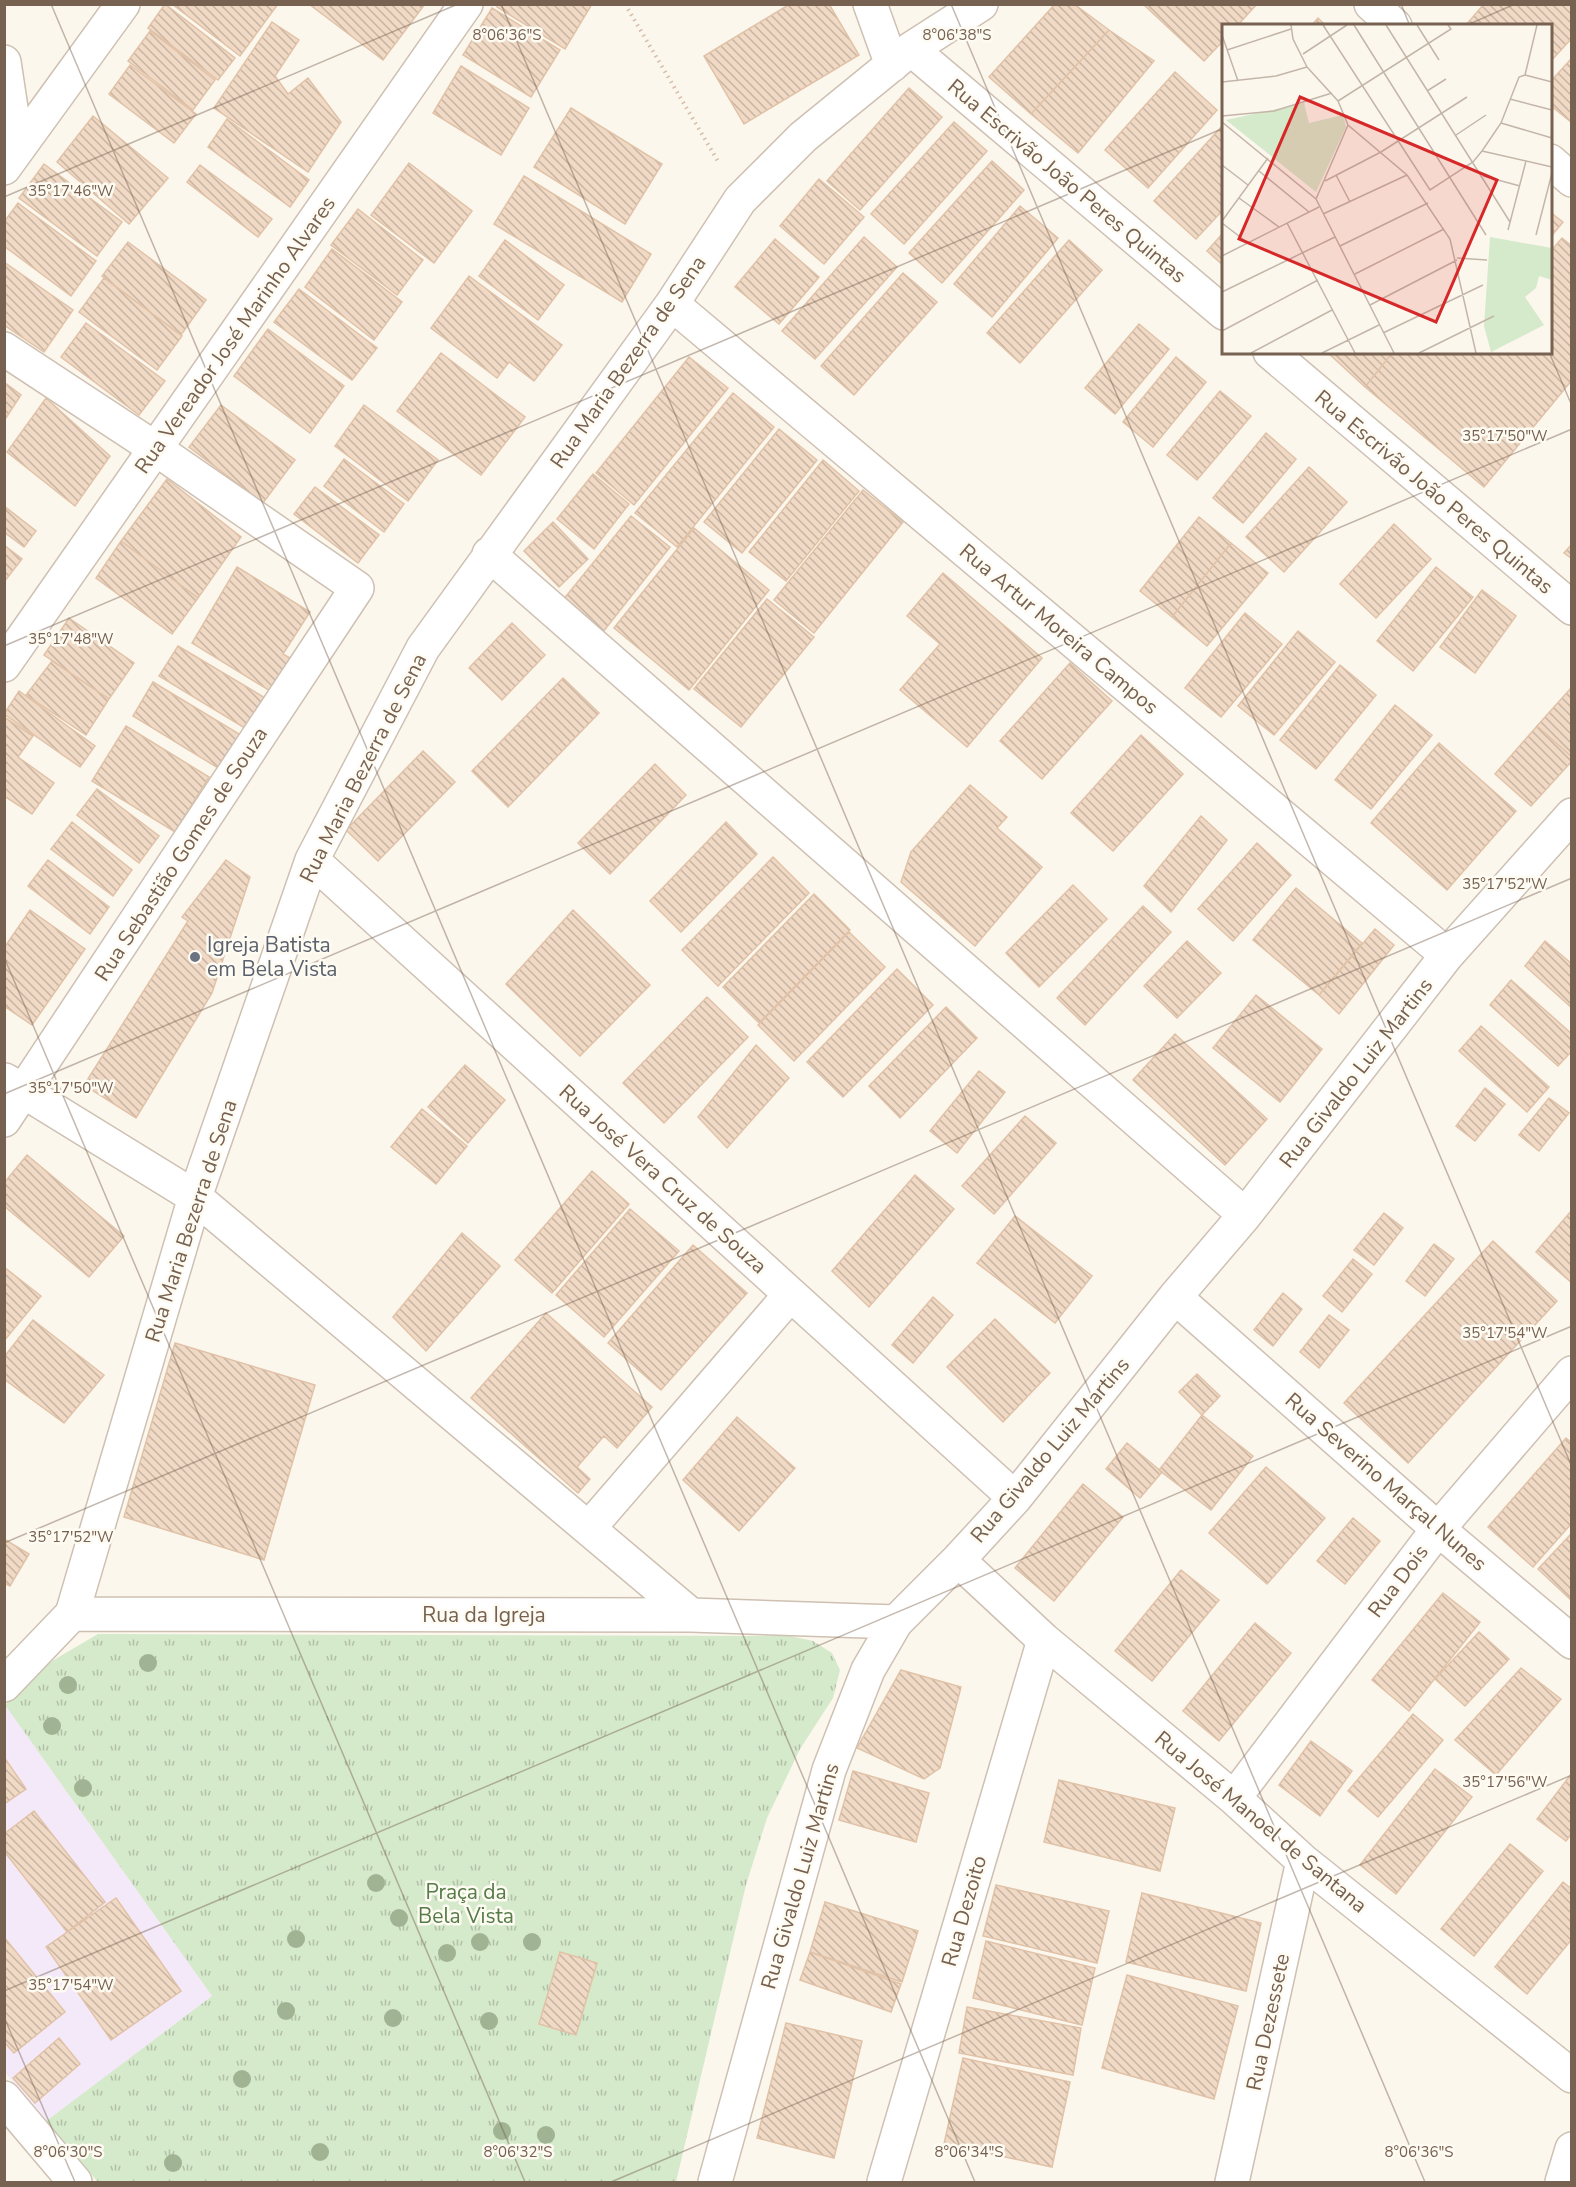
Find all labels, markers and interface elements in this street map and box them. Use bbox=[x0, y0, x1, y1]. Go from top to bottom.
inset map bbox=[1222, 24, 1552, 354]
text: 8°06'36"S bbox=[473, 25, 541, 45]
text: 8°06'38"S bbox=[923, 25, 991, 45]
street label: Rua Escrivão João Peres Quintas bbox=[942, 73, 1192, 289]
text: 35°17'46"W bbox=[28, 181, 114, 201]
street label: Rua Vereador José Marinho Alvares bbox=[128, 191, 342, 479]
street label: Rua Maria Bezerra de Sena bbox=[544, 250, 712, 474]
street label: Rua Escrivão João Peres Quintas bbox=[1309, 384, 1559, 600]
text: 35°17'50"W bbox=[1462, 426, 1548, 446]
street label: Rua Artur Moreira Campos bbox=[954, 537, 1164, 721]
text: 35°17'48"W bbox=[28, 629, 114, 649]
street label: Rua Maria Bezerra de Sena bbox=[293, 649, 433, 887]
street label: Rua Sebastião Gomes de Souza bbox=[88, 722, 274, 986]
text: 35°17'52"W bbox=[1462, 874, 1548, 894]
place label: Igreja Batista em Bela Vista bbox=[207, 931, 337, 983]
marker: Igreja Batista em Bela Vista bbox=[188, 950, 202, 964]
street label: Rua Givaldo Luiz Martins bbox=[1273, 972, 1439, 1174]
text: 35°17'50"W bbox=[28, 1078, 114, 1098]
street label: Rua José Vera Cruz de Souza bbox=[553, 1078, 773, 1280]
street label: Rua Maria Bezerra de Sena bbox=[138, 1096, 244, 1346]
text: 35°17'54"W bbox=[1462, 1323, 1548, 1343]
street label: Rua Givaldo Luiz Martins bbox=[964, 1351, 1136, 1549]
street label: Rua Severino Marçal Nunes bbox=[1279, 1387, 1493, 1577]
text: 35°17'52"W bbox=[28, 1527, 114, 1547]
street label: Rua Dois bbox=[1361, 1539, 1435, 1623]
street label: Rua da Igreja bbox=[422, 1601, 546, 1629]
street label: Rua José Manoel de Santana bbox=[1149, 1725, 1373, 1919]
street label: Rua Givaldo Luiz Martins bbox=[754, 1760, 846, 1992]
text: 35°17'56"W bbox=[1462, 1772, 1548, 1792]
street label: Rua Dezoito bbox=[935, 1852, 993, 1970]
park label: Praça da Bela Vista bbox=[418, 1878, 514, 1930]
street label: Rua Dezessete bbox=[1240, 1951, 1296, 2093]
text: 35°17'54"W bbox=[28, 1975, 114, 1995]
text: 8°06'30"S bbox=[34, 2142, 102, 2162]
text: 8°06'32"S bbox=[484, 2142, 552, 2162]
text: 8°06'34"S bbox=[935, 2142, 1003, 2162]
text: 8°06'36"S bbox=[1385, 2142, 1453, 2162]

